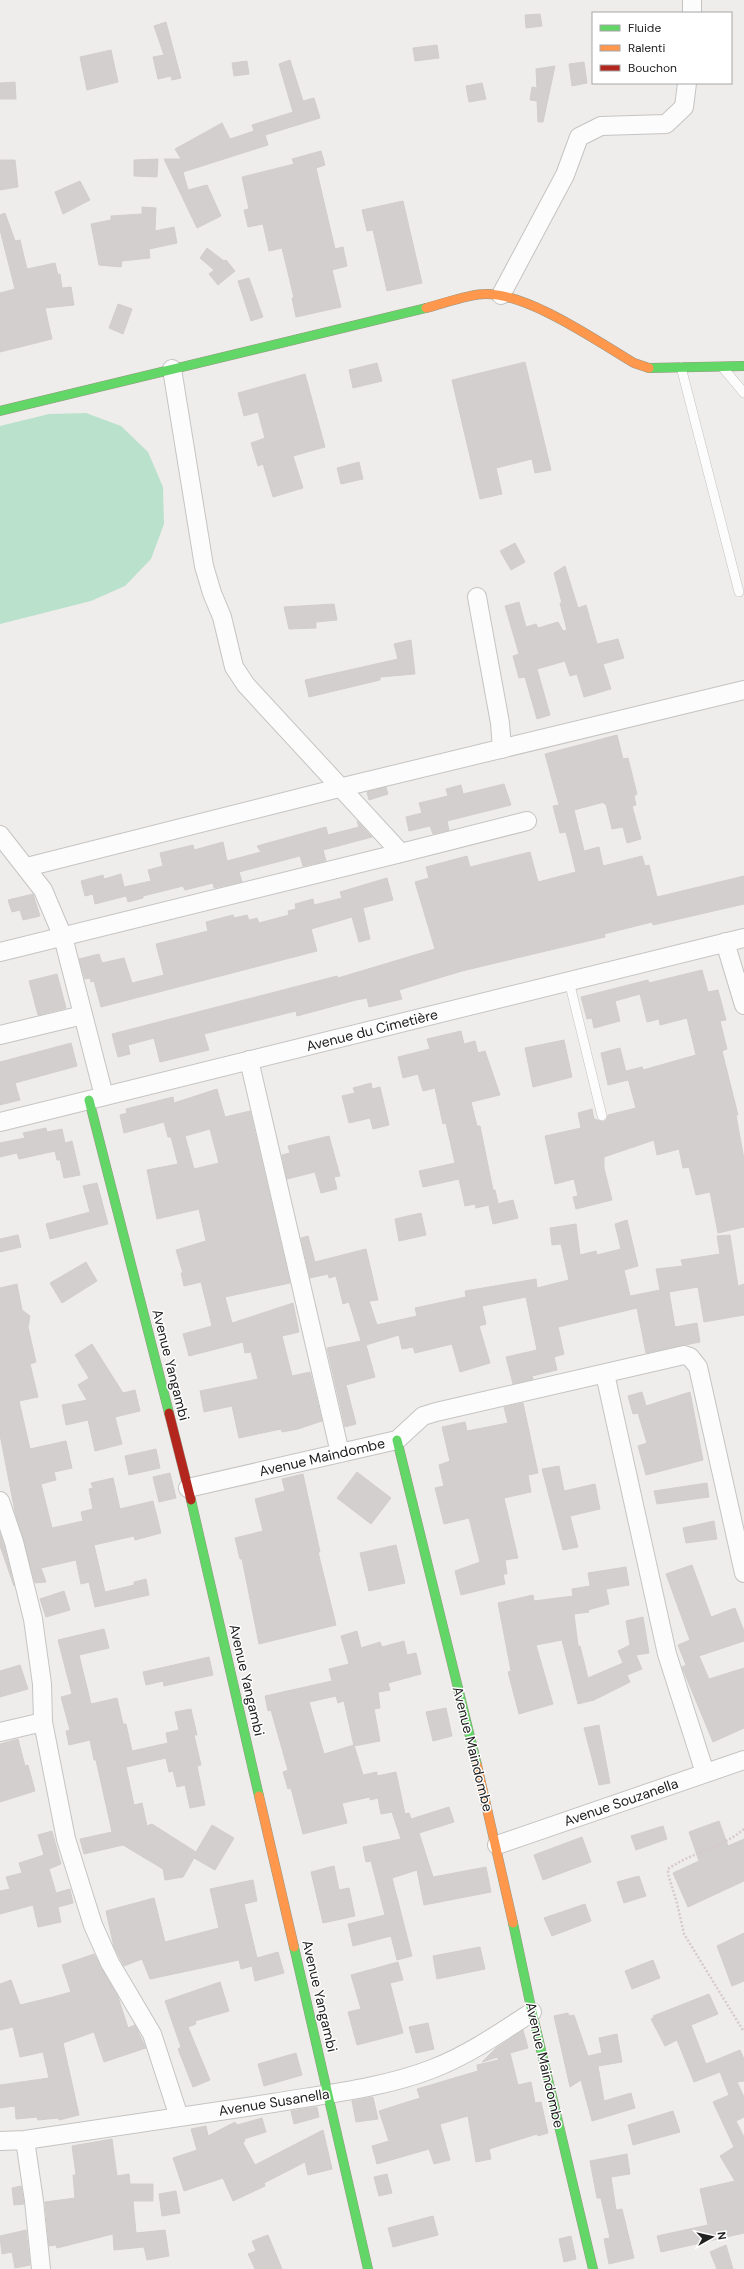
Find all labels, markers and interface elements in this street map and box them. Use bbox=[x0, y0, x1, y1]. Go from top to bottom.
legend bbox=[592, 12, 732, 84]
text: Fluide bbox=[628, 20, 661, 36]
text: Ralenti bbox=[628, 40, 666, 56]
text: Bouchon bbox=[628, 60, 677, 76]
street label: Avenue du Cimetière bbox=[304, 1005, 440, 1055]
street label: Avenue Yangambi bbox=[148, 1307, 194, 1423]
street label: Avenue Maindombe bbox=[257, 1434, 387, 1480]
street label: Avenue Yangambi bbox=[225, 1622, 269, 1738]
street label: Avenue Maindombe bbox=[449, 1685, 497, 1813]
street label: Avenue Souzanella bbox=[562, 1774, 680, 1830]
street label: Avenue Yangambi bbox=[298, 1938, 342, 2054]
street label: Avenue Maindombe bbox=[522, 2000, 568, 2130]
street label: Avenue Susanella bbox=[217, 2084, 331, 2120]
north arrow bbox=[692, 2217, 732, 2257]
text: N bbox=[714, 2231, 729, 2241]

